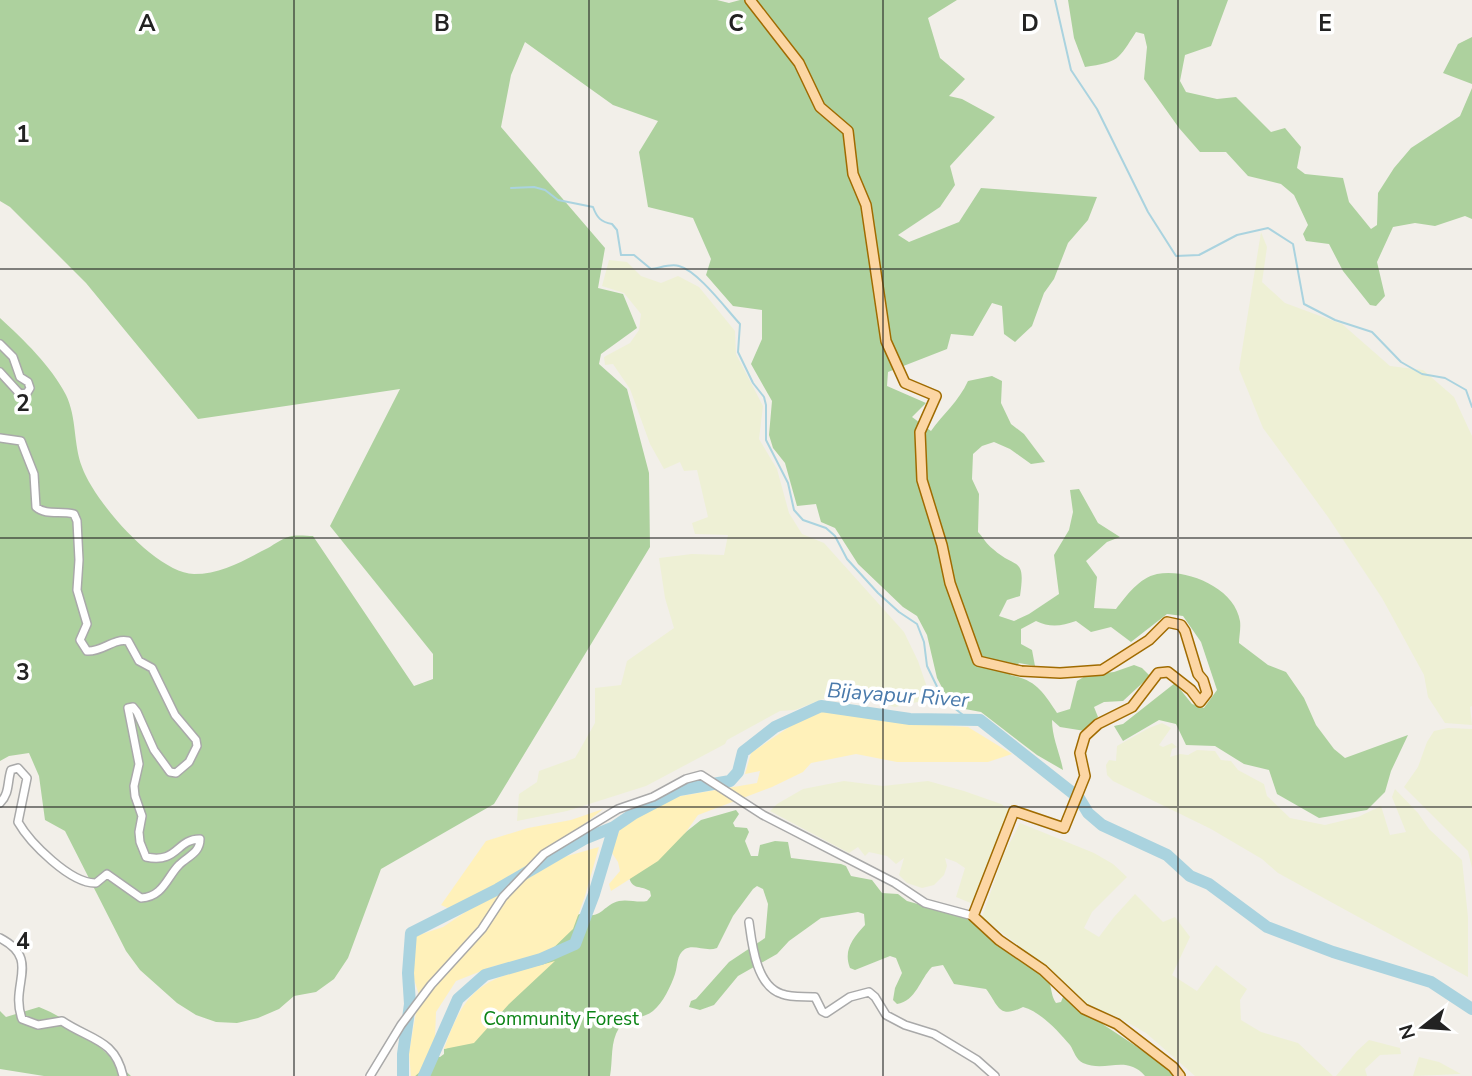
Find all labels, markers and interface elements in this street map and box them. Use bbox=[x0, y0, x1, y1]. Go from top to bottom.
text: A bbox=[138, 8, 156, 39]
text: B bbox=[434, 8, 450, 39]
text: C bbox=[728, 8, 744, 39]
text: D bbox=[1021, 8, 1039, 39]
text: E bbox=[1318, 8, 1332, 39]
text: 1 bbox=[16, 119, 30, 150]
text: 2 bbox=[16, 388, 30, 419]
text: 3 bbox=[16, 657, 30, 688]
water label: Bijayapur River bbox=[826, 676, 970, 714]
text: 4 bbox=[16, 926, 30, 957]
north arrow bbox=[1388, 992, 1458, 1062]
park label: Community Forest bbox=[483, 1006, 639, 1032]
text: N bbox=[1393, 1021, 1422, 1042]

